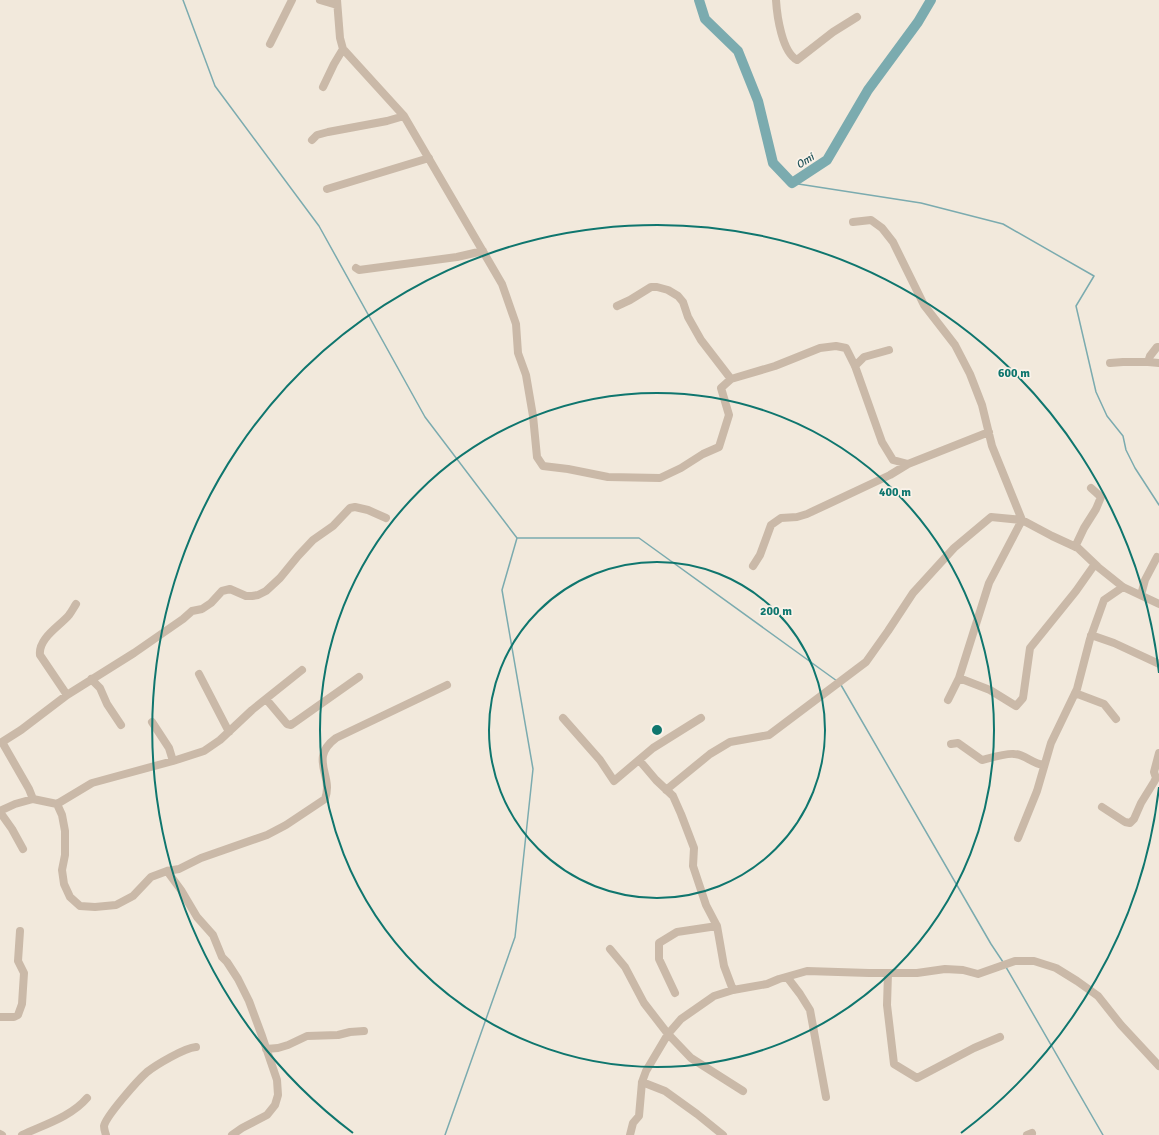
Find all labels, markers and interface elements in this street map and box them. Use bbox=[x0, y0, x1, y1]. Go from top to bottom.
water label: Omi bbox=[793, 150, 817, 172]
text: 600 m bbox=[998, 366, 1030, 381]
text: 400 m bbox=[879, 485, 911, 500]
text: 200 m bbox=[760, 604, 792, 619]
centre of rings bbox=[650, 723, 664, 737]

